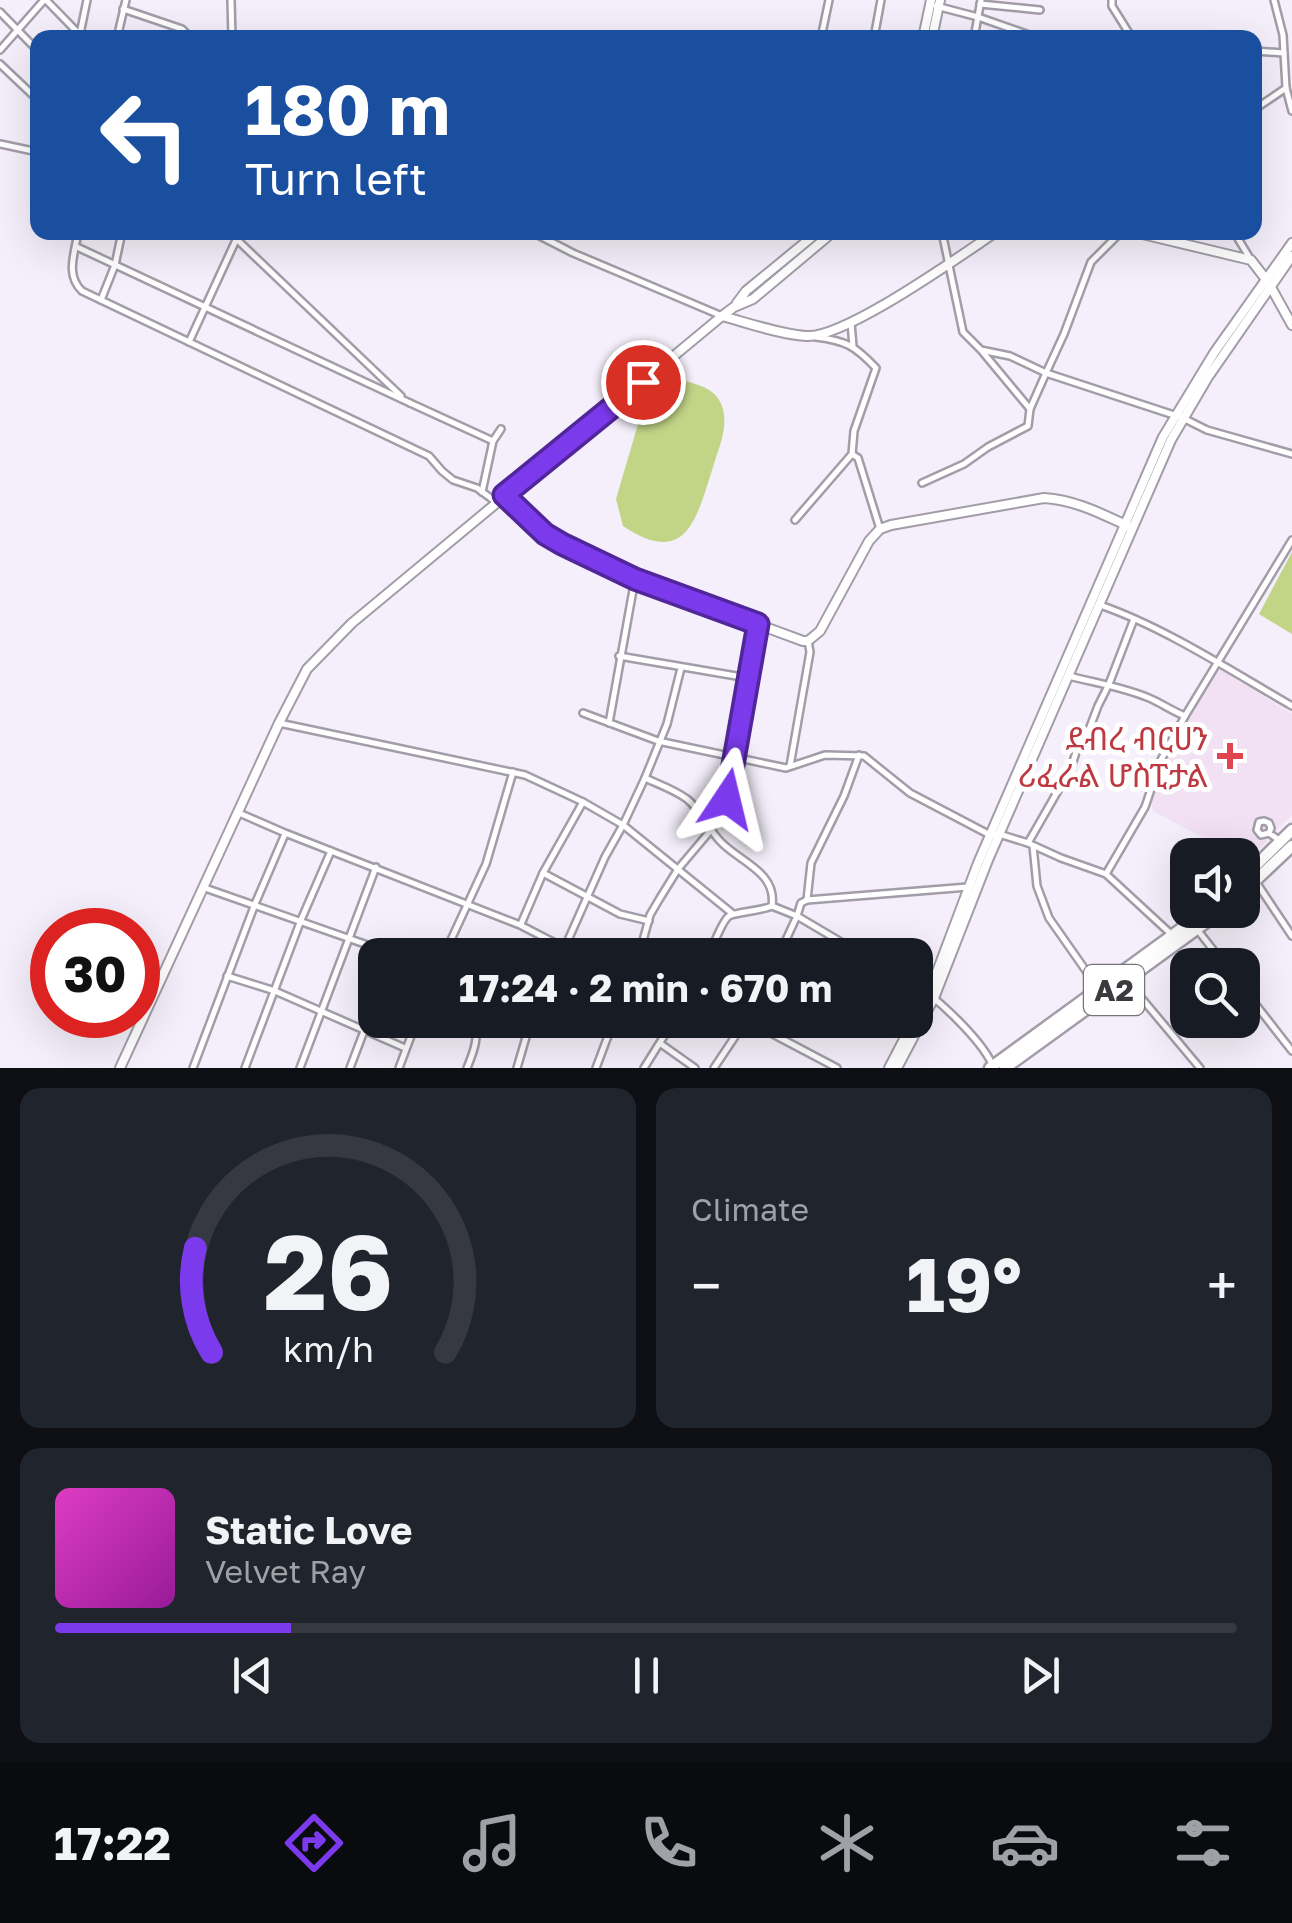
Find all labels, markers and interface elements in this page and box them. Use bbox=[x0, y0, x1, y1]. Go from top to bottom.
text: 180 m bbox=[245, 66, 450, 150]
icon: left bbox=[80, 70, 210, 200]
text: Turn left bbox=[245, 151, 427, 205]
pin bbox=[601, 340, 686, 425]
icon: arrive bbox=[616, 355, 671, 410]
place label: ደብረ ብርሀን ሪፈራል ሆስፒታል bbox=[1018, 719, 1208, 794]
marker: ደብረ ብርሀን ሪፈራል ሆስፒታል bbox=[1217, 743, 1243, 769]
position arrow bbox=[675, 747, 779, 851]
map controls bbox=[1170, 838, 1260, 1038]
button: sound bbox=[1170, 838, 1260, 928]
speed limit sign: 30 bbox=[30, 908, 160, 1038]
button: search bbox=[1170, 948, 1260, 1038]
text: 17:24 · 2 min · 670 m bbox=[459, 965, 832, 1010]
road number: A2 bbox=[1084, 965, 1144, 1015]
text: Climate bbox=[691, 1190, 809, 1228]
text: 26 bbox=[263, 1208, 393, 1333]
text: 19° bbox=[906, 1238, 1022, 1329]
text: − bbox=[691, 1252, 721, 1318]
text: + bbox=[1207, 1252, 1237, 1318]
text: km/h bbox=[283, 1327, 373, 1370]
text: Static Love bbox=[205, 1507, 412, 1552]
text: Velvet Ray bbox=[205, 1552, 366, 1590]
icon: previous bbox=[225, 1648, 280, 1703]
icon: pause bbox=[619, 1648, 674, 1703]
icon: next bbox=[1013, 1648, 1068, 1703]
icon: directions bbox=[279, 1808, 349, 1878]
icon: music bbox=[457, 1808, 527, 1878]
icon: phone bbox=[634, 1808, 704, 1878]
icon: climate bbox=[812, 1808, 882, 1878]
icon: car bbox=[990, 1808, 1060, 1878]
icon: filters bbox=[1168, 1808, 1238, 1878]
text: 17:22 bbox=[54, 1816, 171, 1870]

